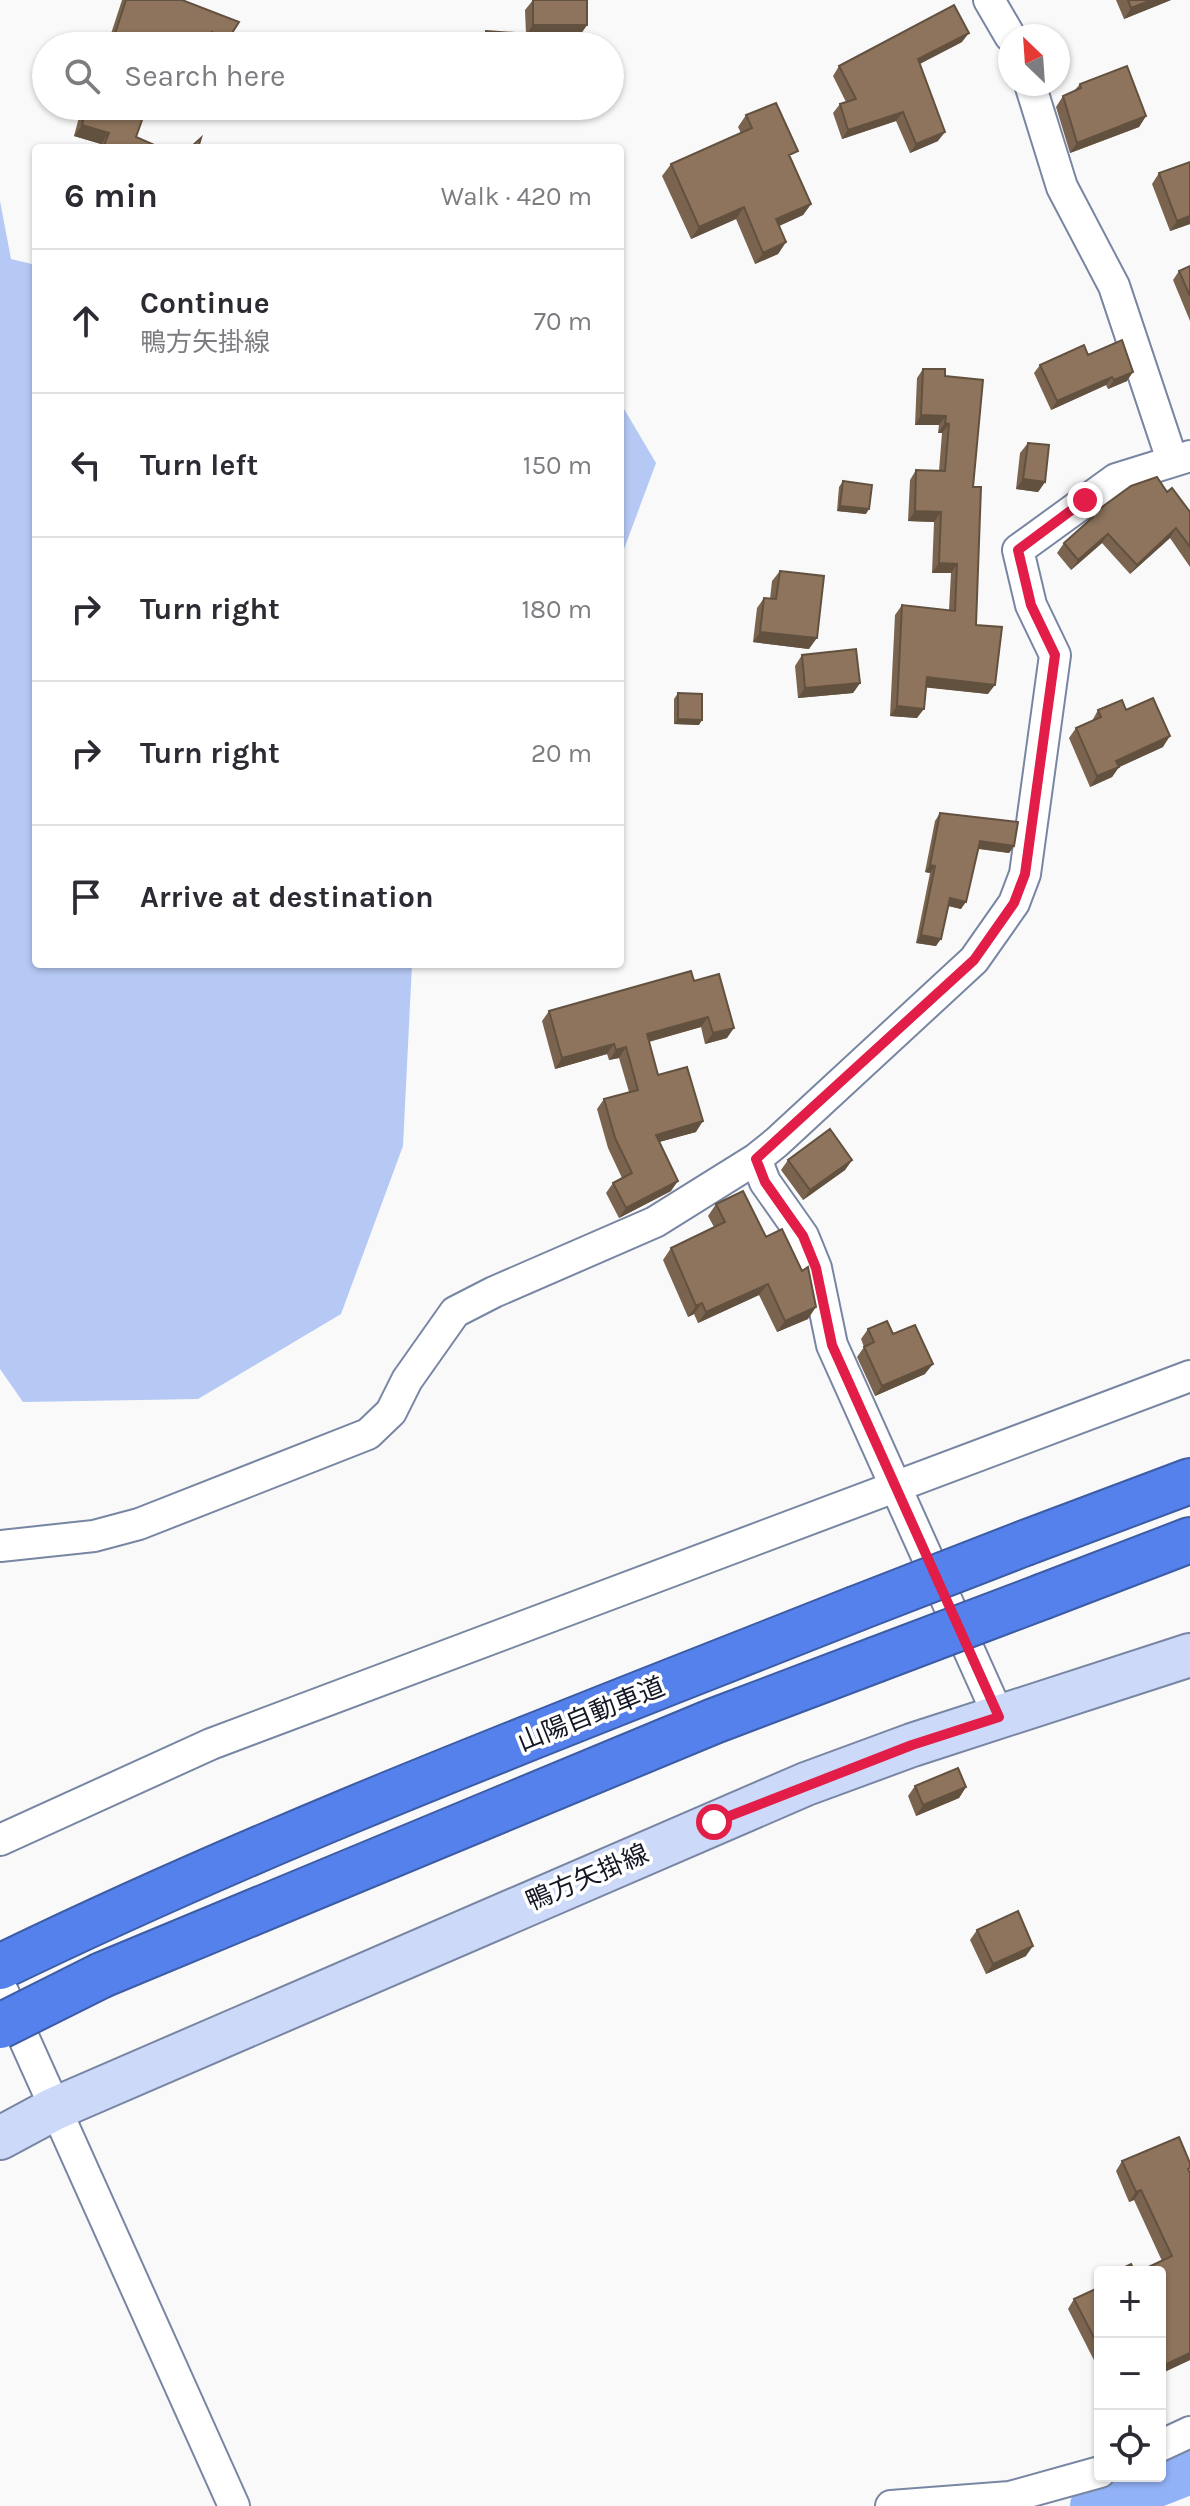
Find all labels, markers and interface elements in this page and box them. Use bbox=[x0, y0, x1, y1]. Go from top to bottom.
north arrow bbox=[998, 24, 1070, 96]
search box bbox=[32, 32, 624, 120]
icon: search bbox=[60, 54, 104, 98]
text: Search here bbox=[124, 58, 285, 94]
text: 6 min bbox=[64, 176, 158, 216]
text: Walk · 420 m bbox=[441, 181, 592, 212]
text: Continue bbox=[140, 285, 270, 321]
icon: ahead bbox=[64, 299, 108, 343]
text: 70 m bbox=[534, 306, 592, 337]
text: 鴨方矢掛線 bbox=[140, 327, 270, 358]
icon: left bbox=[64, 443, 108, 487]
text: Turn left bbox=[140, 447, 258, 483]
text: 150 m bbox=[523, 450, 592, 481]
route end bbox=[1067, 482, 1103, 518]
icon: right bbox=[64, 587, 108, 631]
text: Turn right bbox=[140, 591, 280, 627]
text: 180 m bbox=[522, 594, 592, 625]
icon: right bbox=[64, 731, 108, 775]
text: Turn right bbox=[140, 735, 280, 771]
text: 20 m bbox=[531, 738, 592, 769]
icon: arrive bbox=[64, 875, 108, 919]
text: Arrive at destination bbox=[140, 879, 434, 915]
street label: 山陽自動車道 bbox=[513, 1671, 669, 1758]
route start bbox=[696, 1804, 732, 1840]
street label: 鴨方矢掛線 bbox=[521, 1838, 653, 1917]
map controls bbox=[1094, 2266, 1166, 2482]
button: + bbox=[1094, 2266, 1166, 2338]
button: − bbox=[1094, 2338, 1166, 2410]
button: locate bbox=[1094, 2410, 1166, 2482]

